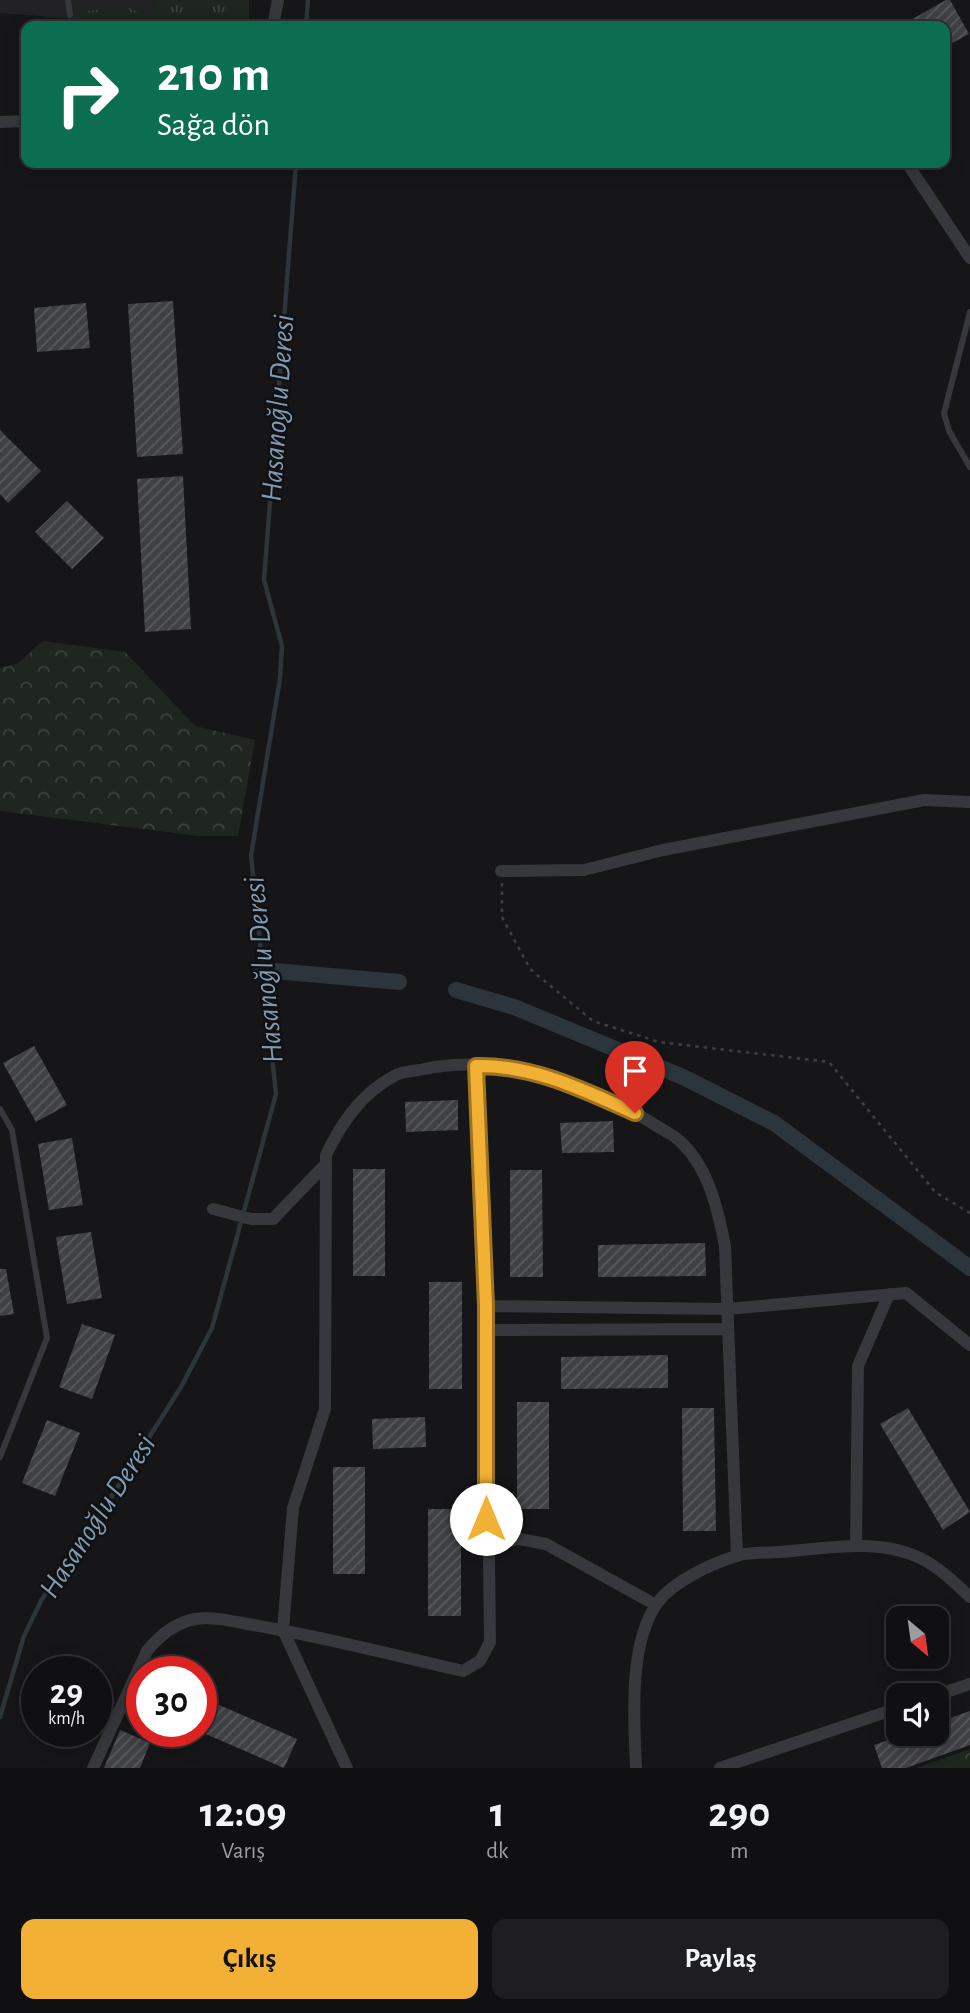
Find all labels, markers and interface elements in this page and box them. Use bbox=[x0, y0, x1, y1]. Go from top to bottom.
icon: right bbox=[42, 49, 133, 140]
text: 210 m bbox=[157, 51, 270, 100]
text: Sağa dön bbox=[157, 109, 270, 141]
water label: Hasanoğlu Deresi bbox=[256, 314, 299, 503]
water label: Hasanoğlu Deresi bbox=[239, 875, 289, 1065]
pin bbox=[605, 1041, 665, 1113]
icon: arrive bbox=[616, 1052, 654, 1090]
water label: Hasanoğlu Deresi bbox=[34, 1430, 161, 1603]
position arrow bbox=[449, 1482, 523, 1556]
north arrow bbox=[886, 1606, 948, 1670]
map controls bbox=[886, 1606, 949, 1746]
speed limit sign: 30 bbox=[126, 1656, 217, 1747]
text: 29 bbox=[50, 1675, 83, 1710]
button: sound bbox=[886, 1683, 949, 1746]
text: km/h bbox=[48, 1710, 85, 1728]
text: 12:09 bbox=[200, 1792, 286, 1834]
text: 1 bbox=[490, 1792, 505, 1834]
text: 290 bbox=[708, 1792, 770, 1834]
text: Varış bbox=[221, 1840, 265, 1863]
text: dk bbox=[486, 1840, 509, 1863]
text: m bbox=[730, 1840, 748, 1863]
button: Çıkış bbox=[21, 1919, 478, 1999]
button: Paylaş bbox=[492, 1919, 949, 1999]

